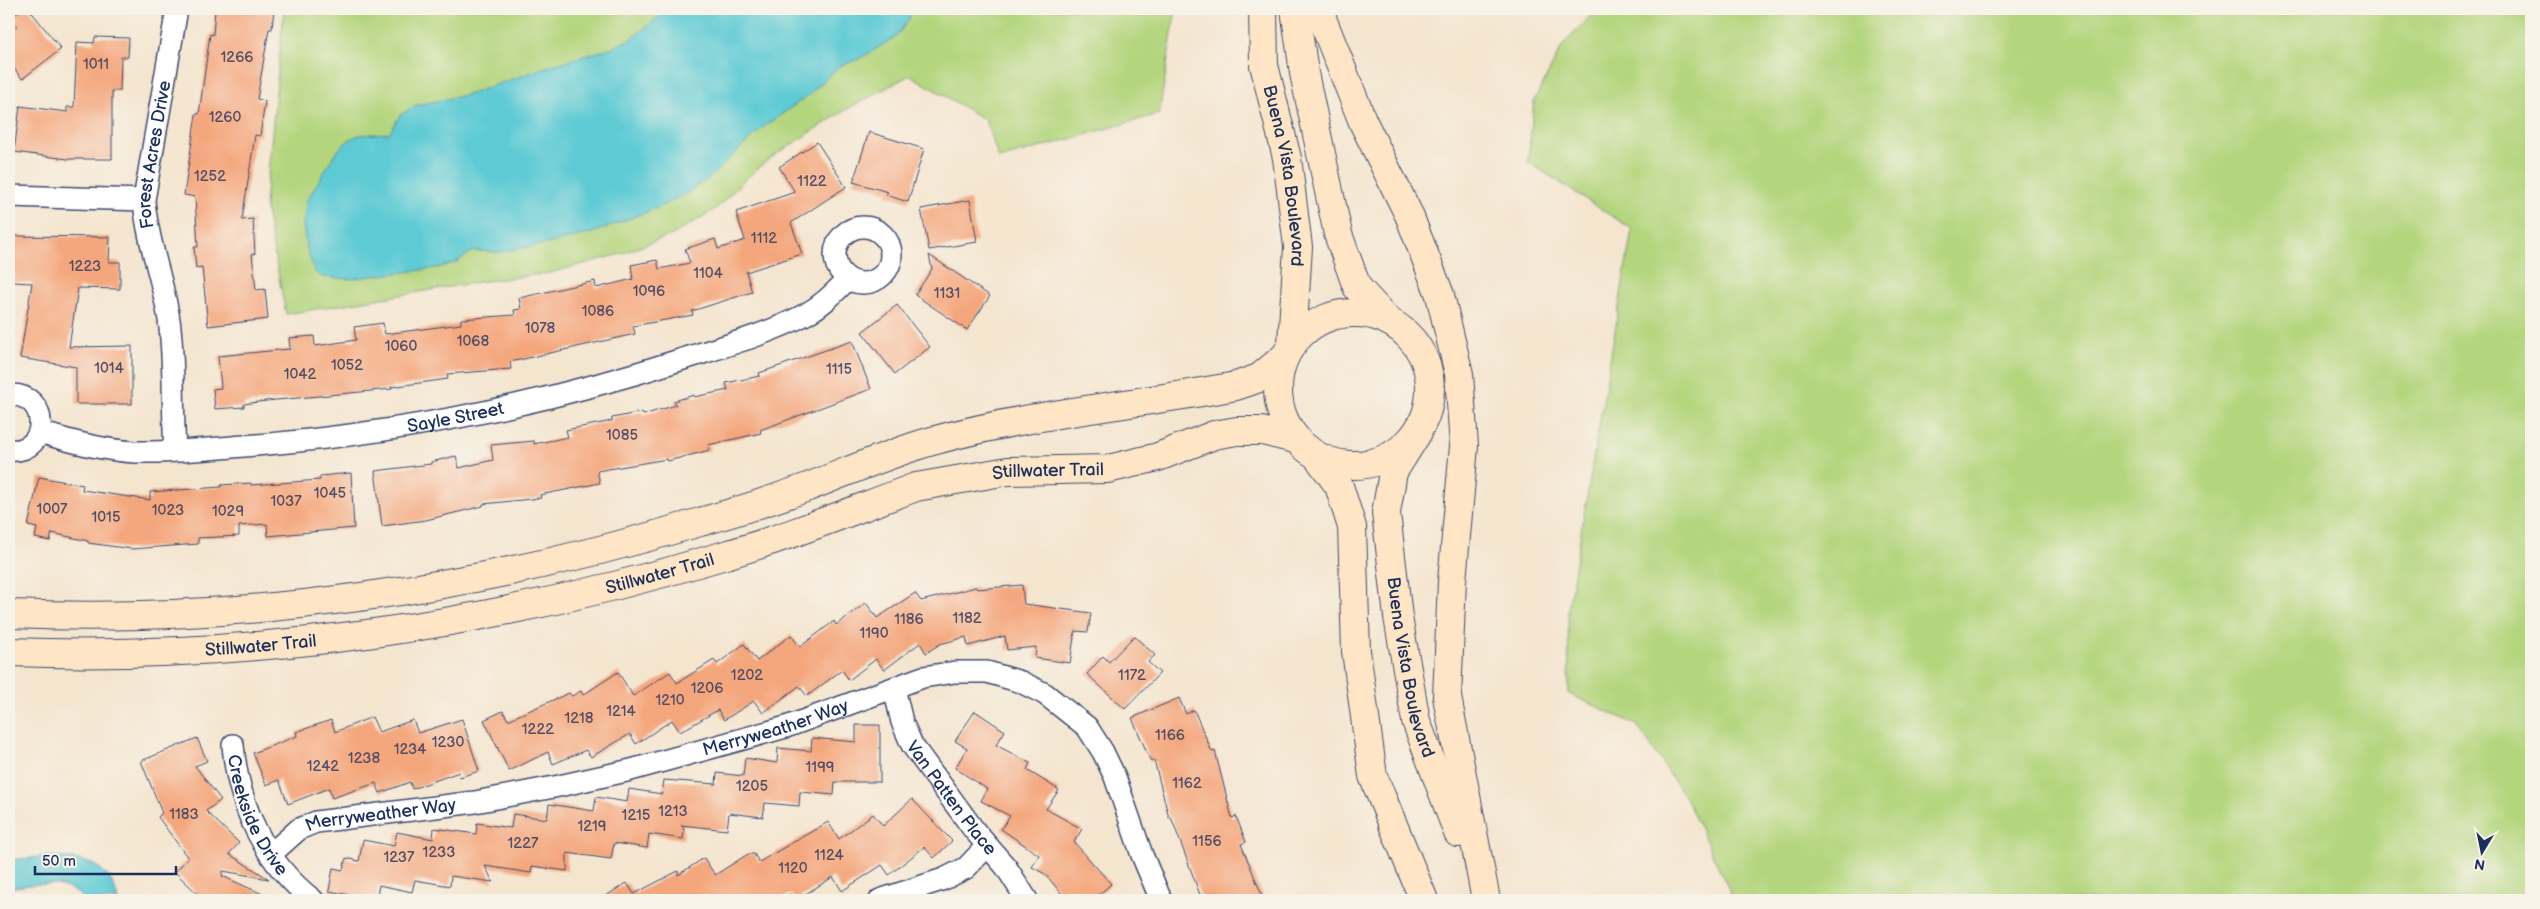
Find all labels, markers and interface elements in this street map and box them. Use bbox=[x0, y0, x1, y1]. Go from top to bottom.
house number: 1266 bbox=[221, 48, 254, 67]
house number: 1011 bbox=[83, 55, 109, 74]
street label: Forest Acres Drive bbox=[133, 79, 175, 230]
street label: Buena Vista Boulevard bbox=[1259, 83, 1309, 267]
house number: 1260 bbox=[209, 108, 241, 127]
house number: 1252 bbox=[194, 167, 226, 186]
house number: 1122 bbox=[797, 172, 827, 191]
house number: 1112 bbox=[751, 229, 777, 248]
house number: 1223 bbox=[69, 257, 101, 276]
house number: 1104 bbox=[693, 264, 723, 283]
house number: 1096 bbox=[633, 282, 665, 301]
house number: 1131 bbox=[934, 284, 960, 303]
house number: 1086 bbox=[582, 302, 614, 321]
house number: 1078 bbox=[525, 319, 556, 338]
house number: 1068 bbox=[457, 332, 490, 351]
house number: 1060 bbox=[385, 337, 417, 356]
house number: 1052 bbox=[331, 356, 363, 375]
house number: 1014 bbox=[94, 359, 124, 378]
house number: 1115 bbox=[826, 360, 852, 379]
house number: 1042 bbox=[284, 365, 316, 384]
street label: Sayle Street bbox=[406, 397, 506, 437]
house number: 1085 bbox=[606, 426, 638, 445]
street label: Stillwater Trail bbox=[990, 459, 1104, 484]
house number: 1045 bbox=[314, 484, 346, 503]
house number: 1037 bbox=[270, 492, 302, 511]
house number: 1007 bbox=[37, 500, 68, 519]
house number: 1023 bbox=[152, 501, 184, 520]
house number: 1029 bbox=[212, 502, 244, 521]
house number: 1015 bbox=[91, 508, 121, 527]
street label: Stillwater Trail bbox=[603, 548, 717, 598]
street label: Buena Vista Boulevard bbox=[1383, 576, 1439, 760]
house number: 1182 bbox=[952, 609, 982, 628]
house number: 1186 bbox=[894, 610, 924, 629]
house number: 1190 bbox=[859, 624, 889, 643]
street label: Stillwater Trail bbox=[204, 630, 318, 660]
house number: 1202 bbox=[731, 666, 763, 685]
house number: 1172 bbox=[1118, 666, 1146, 685]
house number: 1206 bbox=[691, 679, 723, 698]
house number: 1210 bbox=[655, 691, 685, 710]
street label: Merryweather Way bbox=[700, 694, 852, 760]
house number: 1214 bbox=[606, 702, 636, 721]
house number: 1218 bbox=[565, 709, 594, 728]
house number: 1222 bbox=[522, 720, 554, 739]
house number: 1166 bbox=[1155, 726, 1185, 745]
house number: 1230 bbox=[432, 733, 464, 752]
street label: Van Patten Place bbox=[902, 736, 1002, 860]
house number: 1234 bbox=[394, 740, 426, 759]
house number: 1238 bbox=[348, 749, 380, 768]
street label: Creekside Drive bbox=[224, 753, 293, 880]
house number: 1242 bbox=[307, 757, 339, 776]
house number: 1199 bbox=[806, 758, 834, 777]
house number: 1162 bbox=[1172, 774, 1202, 793]
house number: 1205 bbox=[736, 777, 768, 796]
street label: Merryweather Way bbox=[302, 794, 458, 836]
house number: 1213 bbox=[658, 802, 688, 821]
house number: 1183 bbox=[169, 805, 199, 824]
house number: 1215 bbox=[622, 806, 650, 825]
house number: 1219 bbox=[578, 817, 606, 836]
north arrow bbox=[2458, 826, 2508, 876]
house number: 1156 bbox=[1192, 832, 1222, 851]
house number: 1227 bbox=[508, 834, 539, 853]
house number: 1233 bbox=[423, 843, 455, 862]
scale bar bbox=[35, 844, 176, 876]
house number: 1124 bbox=[814, 846, 844, 865]
house number: 1237 bbox=[384, 848, 415, 867]
text: 50 m bbox=[42, 852, 76, 871]
text: N bbox=[2473, 855, 2486, 874]
house number: 1120 bbox=[778, 859, 808, 878]

